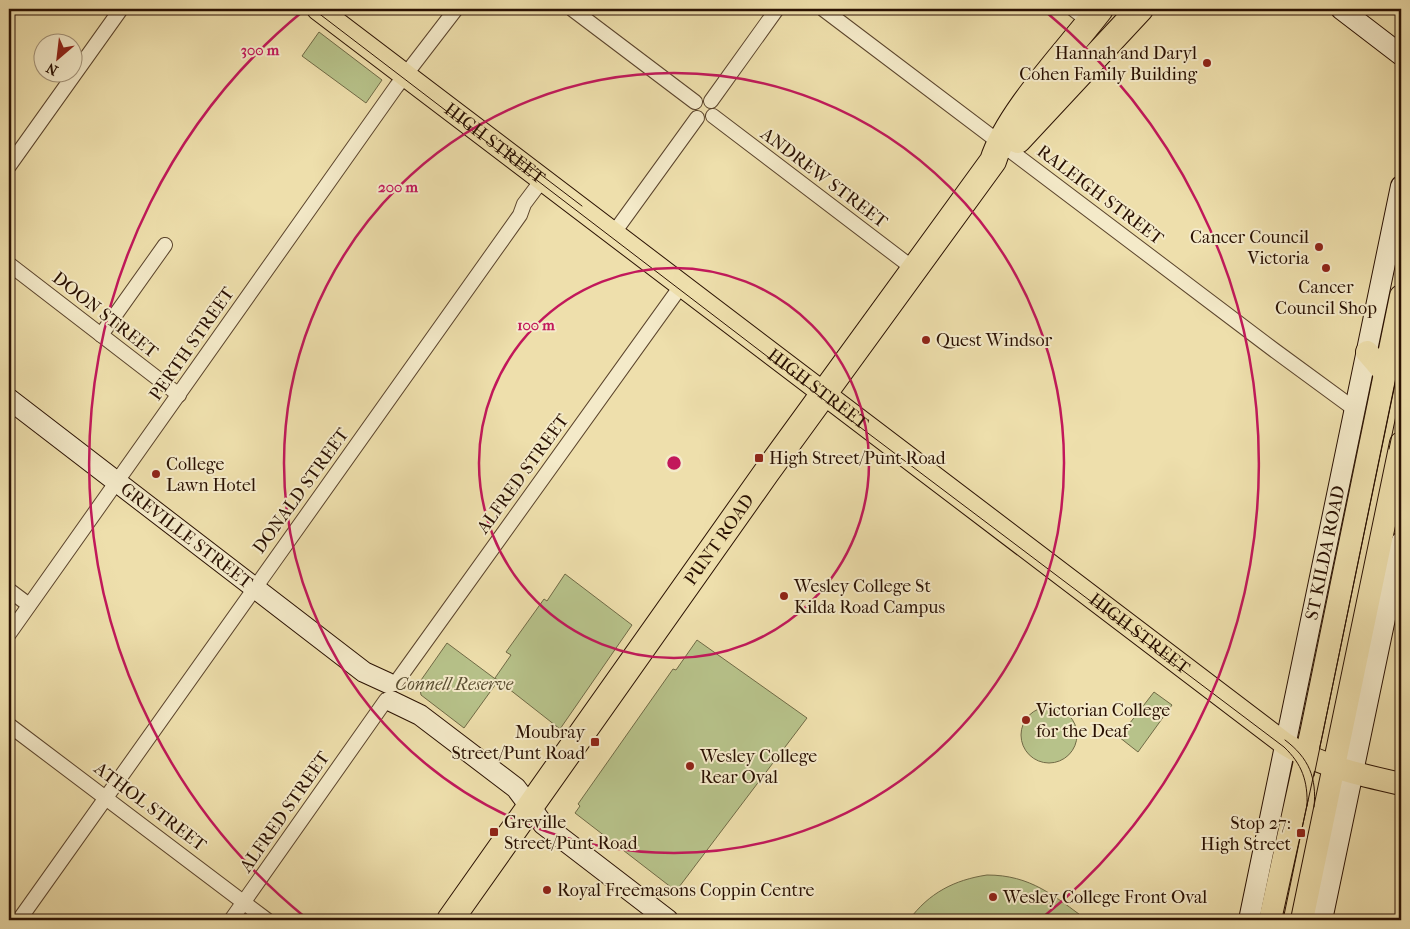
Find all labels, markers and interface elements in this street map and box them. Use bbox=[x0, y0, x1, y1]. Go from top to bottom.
north arrow bbox=[32, 32, 82, 82]
text: 300 m bbox=[241, 41, 280, 59]
place label: Hannah and Daryl Cohen Family Building bbox=[1019, 43, 1197, 85]
marker: Hannah and Daryl Cohen Family Building bbox=[1201, 57, 1213, 69]
text: N bbox=[43, 59, 61, 79]
street label: HIGH STREET bbox=[440, 98, 550, 189]
street label: ANDREW STREET bbox=[756, 123, 892, 233]
street label: RALEIGH STREET bbox=[1033, 141, 1168, 250]
text: 200 m bbox=[378, 178, 418, 196]
place label: Cancer Council Victoria bbox=[1190, 227, 1310, 269]
marker: Cancer Council Victoria bbox=[1313, 241, 1325, 253]
marker: Cancer Council Shop bbox=[1320, 262, 1332, 274]
street label: DOON STREET bbox=[48, 267, 163, 363]
place label: Cancer Council Shop bbox=[1275, 277, 1377, 319]
street label: PERTH STREET bbox=[145, 283, 239, 405]
text: 100 m bbox=[517, 316, 555, 334]
place label: Quest Windsor bbox=[936, 330, 1053, 351]
marker: Quest Windsor bbox=[920, 334, 932, 346]
street label: HIGH STREET bbox=[764, 344, 873, 434]
street label: ALFRED STREET bbox=[472, 410, 574, 539]
street label: DONALD STREET bbox=[248, 424, 354, 558]
place label: High Street/Punt Road bbox=[769, 448, 946, 469]
marker: High Street/Punt Road bbox=[753, 452, 765, 464]
place label: College Lawn Hotel bbox=[166, 454, 256, 496]
centre of rings bbox=[665, 454, 683, 472]
marker: College Lawn Hotel bbox=[150, 468, 162, 480]
street label: GREVILLE STREET bbox=[116, 478, 257, 593]
street label: ST KILDA ROAD bbox=[1301, 484, 1349, 622]
street label: PUNT ROAD bbox=[680, 490, 758, 589]
place label: Wesley College St Kilda Road Campus bbox=[793, 576, 945, 618]
street label: HIGH STREET bbox=[1085, 589, 1195, 679]
marker: Wesley College St Kilda Road Campus bbox=[778, 590, 790, 602]
park label: Connell Reserve bbox=[395, 674, 514, 695]
place label: Victorian College for the Deaf bbox=[1035, 700, 1170, 742]
marker: Victorian College for the Deaf bbox=[1020, 714, 1032, 726]
place label: Moubray Street/Punt Road bbox=[451, 722, 586, 764]
marker: Moubray Street/Punt Road bbox=[589, 736, 601, 748]
place label: Wesley College Rear Oval bbox=[699, 746, 817, 788]
street label: ALFRED STREET bbox=[235, 747, 335, 877]
street label: ATHOL STREET bbox=[89, 757, 211, 856]
marker: Wesley College Rear Oval bbox=[684, 760, 696, 772]
place label: Greville Street/Punt Road bbox=[504, 812, 638, 854]
place label: Stop 27: High Street bbox=[1200, 813, 1292, 855]
marker: Greville Street/Punt Road bbox=[488, 826, 500, 838]
marker: Stop 27: High Street bbox=[1295, 827, 1307, 839]
place label: Royal Freemasons Coppin Centre bbox=[557, 880, 814, 901]
marker: Royal Freemasons Coppin Centre bbox=[541, 884, 553, 896]
place label: Wesley College Front Oval bbox=[1002, 887, 1207, 908]
marker: Wesley College Front Oval bbox=[987, 891, 999, 903]

